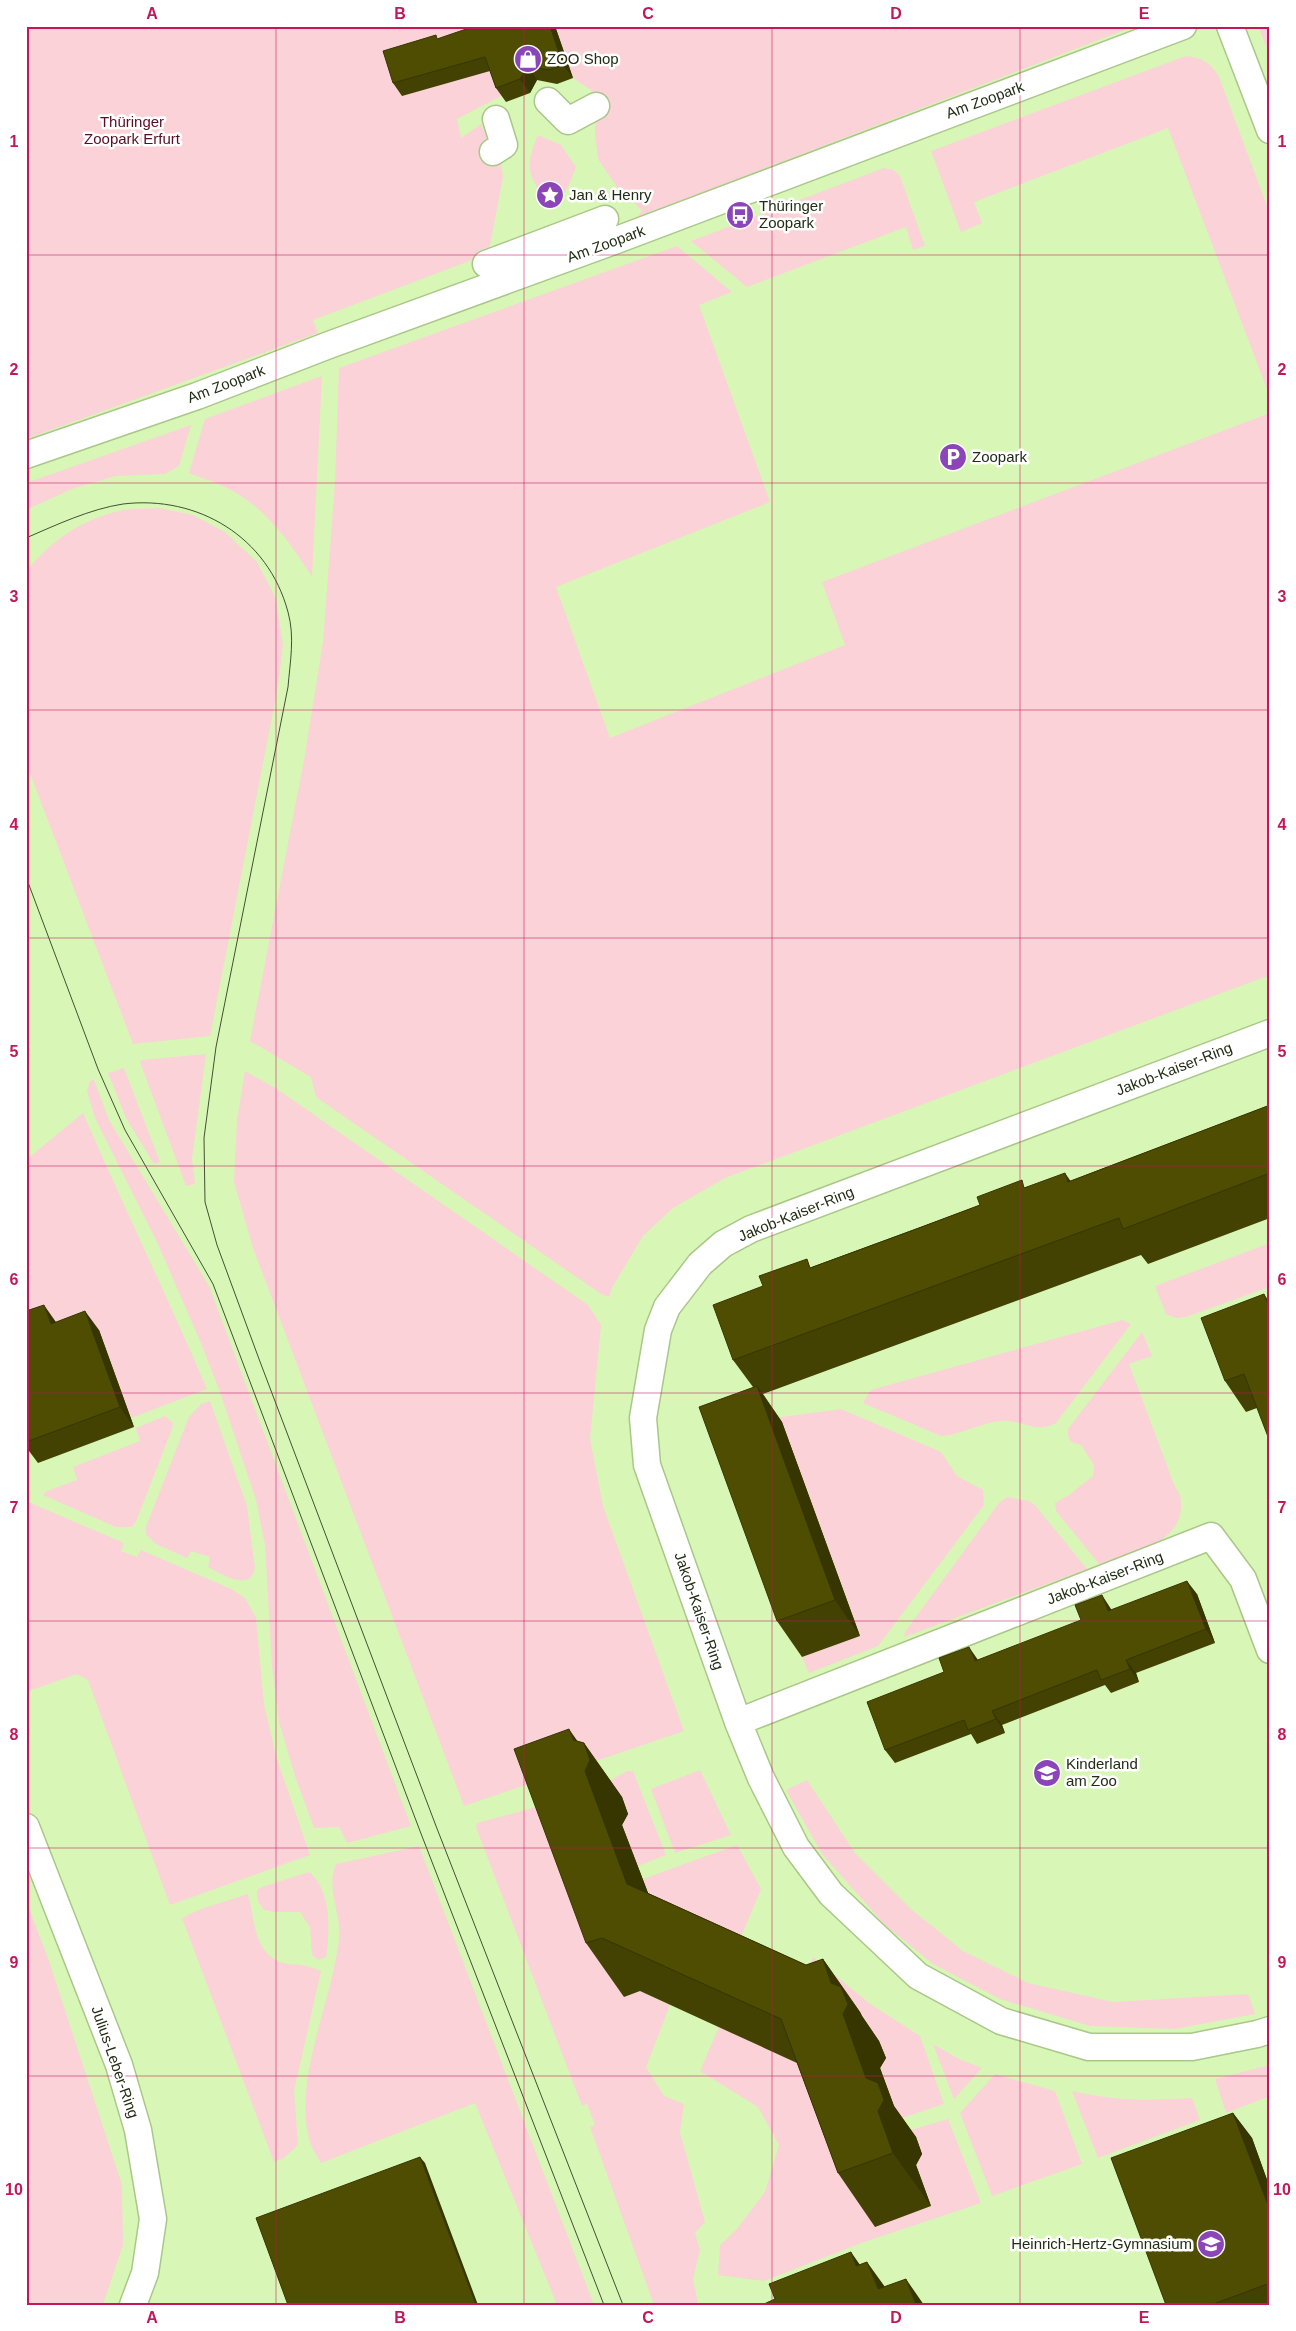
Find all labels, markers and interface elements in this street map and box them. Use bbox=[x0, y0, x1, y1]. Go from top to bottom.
text: A bbox=[146, 5, 158, 22]
text: B bbox=[394, 5, 406, 22]
text: C bbox=[642, 5, 654, 22]
text: D bbox=[890, 5, 902, 22]
text: E bbox=[1139, 5, 1150, 22]
shop icon: ZOO Shop bbox=[513, 44, 543, 74]
place label: ZOO Shop bbox=[547, 50, 619, 67]
street label: Am Zoopark bbox=[944, 77, 1027, 121]
park label: Thüringer Zoopark Erfurt bbox=[84, 113, 181, 147]
text: 1 bbox=[10, 133, 19, 150]
text: 1 bbox=[1278, 133, 1287, 150]
place icon: Jan & Henry bbox=[535, 180, 565, 210]
place label: Jan & Henry bbox=[569, 186, 652, 203]
place label: Thüringer Zoopark bbox=[759, 197, 823, 231]
bus stop icon: Thüringer Zoopark bbox=[725, 200, 755, 230]
street label: Am Zoopark bbox=[565, 221, 648, 265]
text: 2 bbox=[10, 361, 19, 378]
street label: Am Zoopark bbox=[185, 361, 267, 406]
text: 2 bbox=[1278, 361, 1287, 378]
parking icon: Zoopark bbox=[938, 442, 968, 472]
place label: Zoopark bbox=[972, 448, 1028, 465]
text: 3 bbox=[10, 588, 19, 605]
text: 3 bbox=[1278, 588, 1287, 605]
text: 4 bbox=[10, 816, 19, 833]
text: 4 bbox=[1278, 816, 1287, 833]
street label: Jakob-Kaiser-Ring bbox=[1113, 1038, 1234, 1099]
text: 5 bbox=[10, 1043, 19, 1060]
text: 5 bbox=[1278, 1043, 1287, 1060]
street label: Jakob-Kaiser-Ring bbox=[735, 1183, 856, 1245]
text: 6 bbox=[10, 1271, 19, 1288]
text: 6 bbox=[1278, 1271, 1287, 1288]
text: 7 bbox=[10, 1499, 19, 1516]
text: 7 bbox=[1278, 1499, 1287, 1516]
street label: Jakob-Kaiser-Ring bbox=[1044, 1547, 1165, 1608]
street label: Jakob-Kaiser-Ring bbox=[671, 1550, 728, 1672]
text: 8 bbox=[10, 1726, 19, 1743]
text: 8 bbox=[1278, 1726, 1287, 1743]
place label: Kinderland am Zoo bbox=[1066, 1755, 1138, 1789]
school or university icon: Kinderland am Zoo bbox=[1032, 1758, 1062, 1788]
text: 9 bbox=[10, 1954, 19, 1971]
text: 9 bbox=[1278, 1954, 1287, 1971]
street label: Julius-Leber-Ring bbox=[88, 2003, 143, 2120]
text: 10 bbox=[5, 2181, 23, 2198]
text: 10 bbox=[1273, 2181, 1291, 2198]
school or university icon: Heinrich-Hertz-Gymnasium bbox=[1196, 2229, 1226, 2259]
place label: Heinrich-Hertz-Gymnasium bbox=[1011, 2235, 1192, 2252]
text: A bbox=[146, 2309, 158, 2326]
text: B bbox=[394, 2309, 406, 2326]
text: C bbox=[642, 2309, 654, 2326]
text: D bbox=[890, 2309, 902, 2326]
text: E bbox=[1139, 2309, 1150, 2326]

